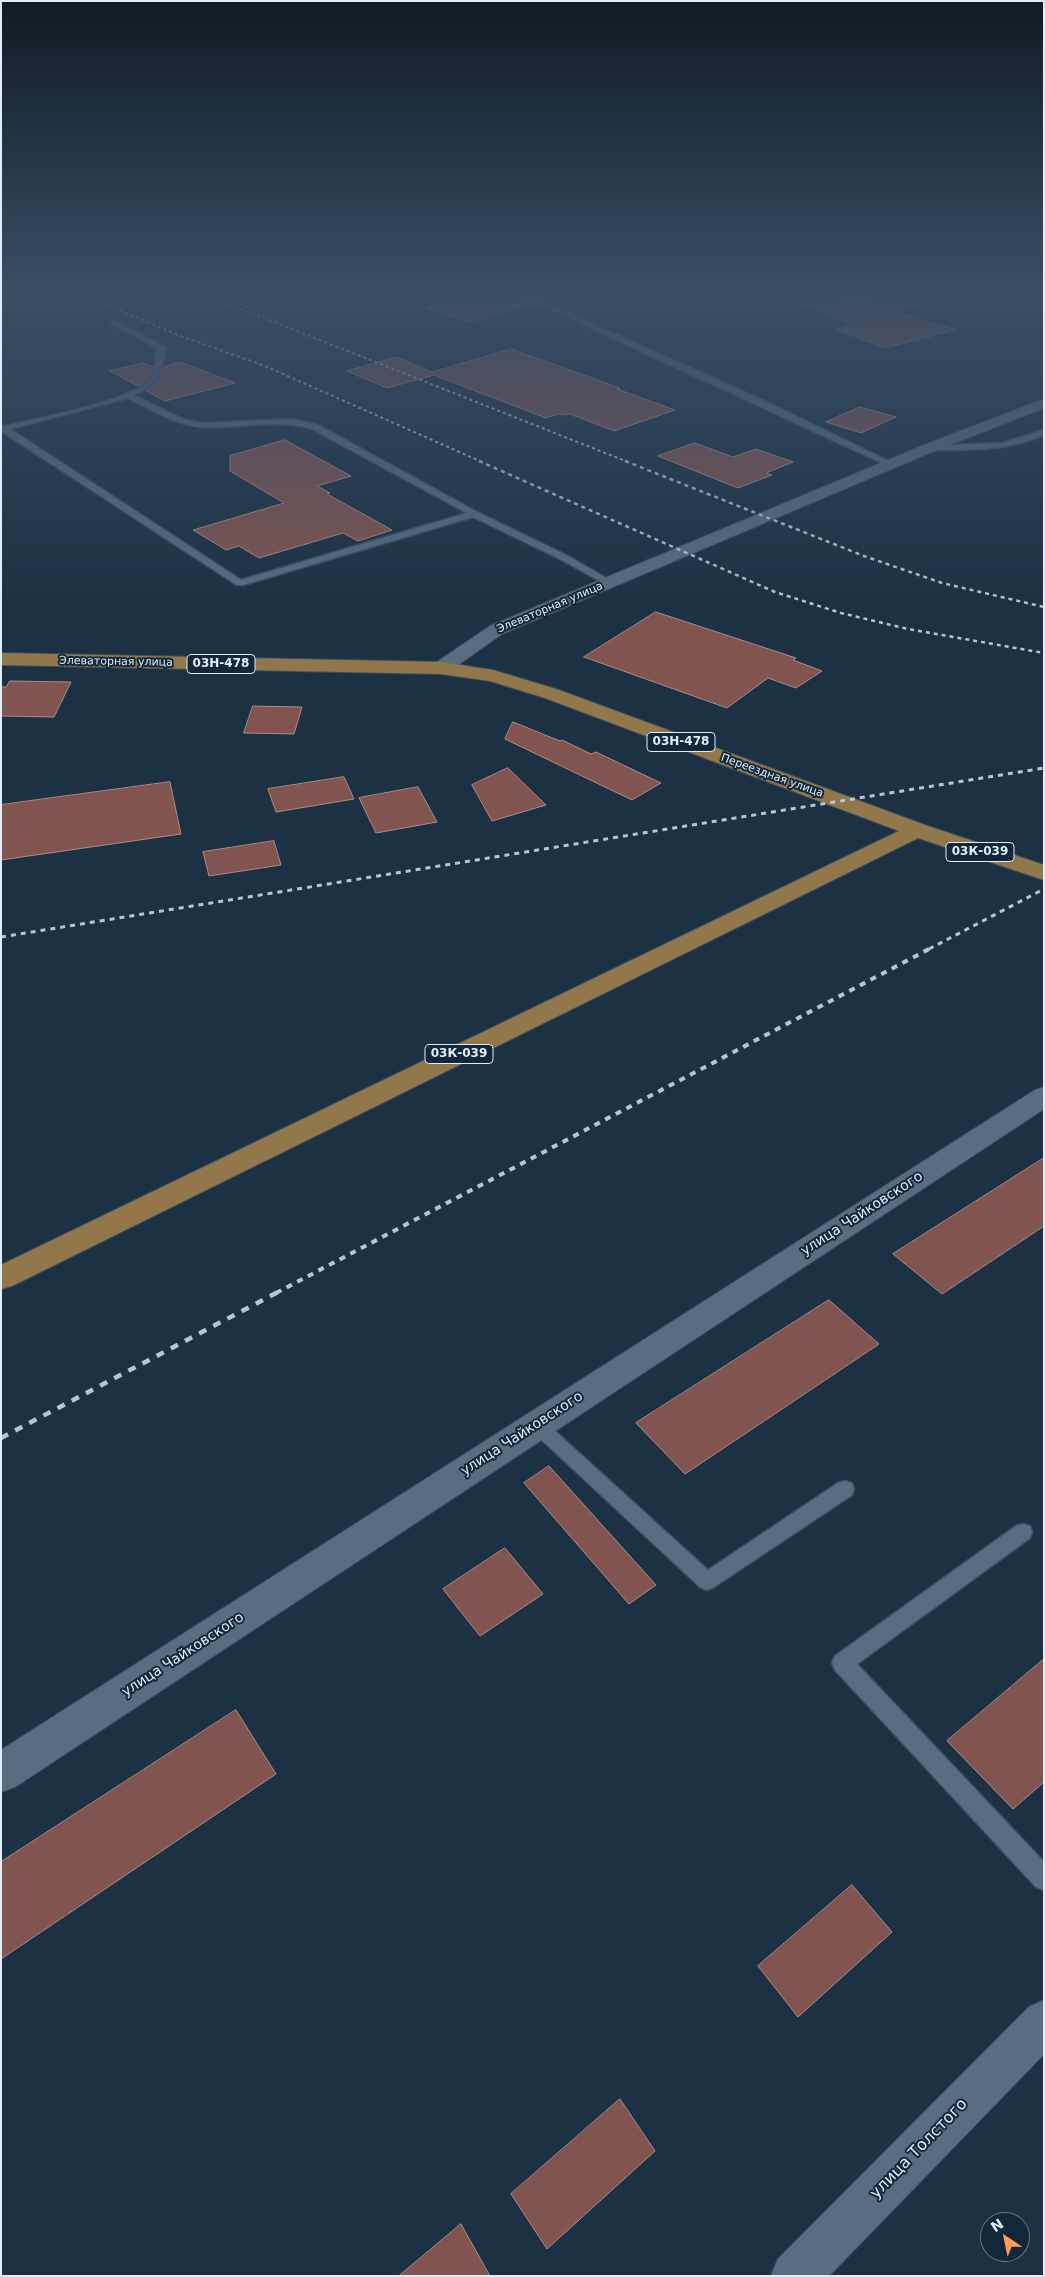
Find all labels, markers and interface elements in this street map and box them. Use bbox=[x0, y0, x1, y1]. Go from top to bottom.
street label: Элеваторная улица bbox=[495, 580, 605, 636]
street label: Элеваторная улица bbox=[59, 654, 173, 670]
road number: 03Н-478 bbox=[187, 654, 255, 674]
road number: 03Н-478 bbox=[647, 732, 715, 752]
street label: Переездная улица bbox=[719, 751, 825, 801]
road number: 03К-039 bbox=[946, 842, 1014, 862]
road number: 03К-039 bbox=[425, 1044, 493, 1064]
street label: улица Чайковского bbox=[798, 1168, 926, 1260]
street label: улица Чайковского bbox=[458, 1388, 586, 1480]
street label: улица Чайковского bbox=[119, 1609, 247, 1701]
street label: улица Толстого bbox=[866, 2095, 972, 2203]
north arrow bbox=[980, 2212, 1030, 2262]
text: N bbox=[988, 2215, 1007, 2235]

